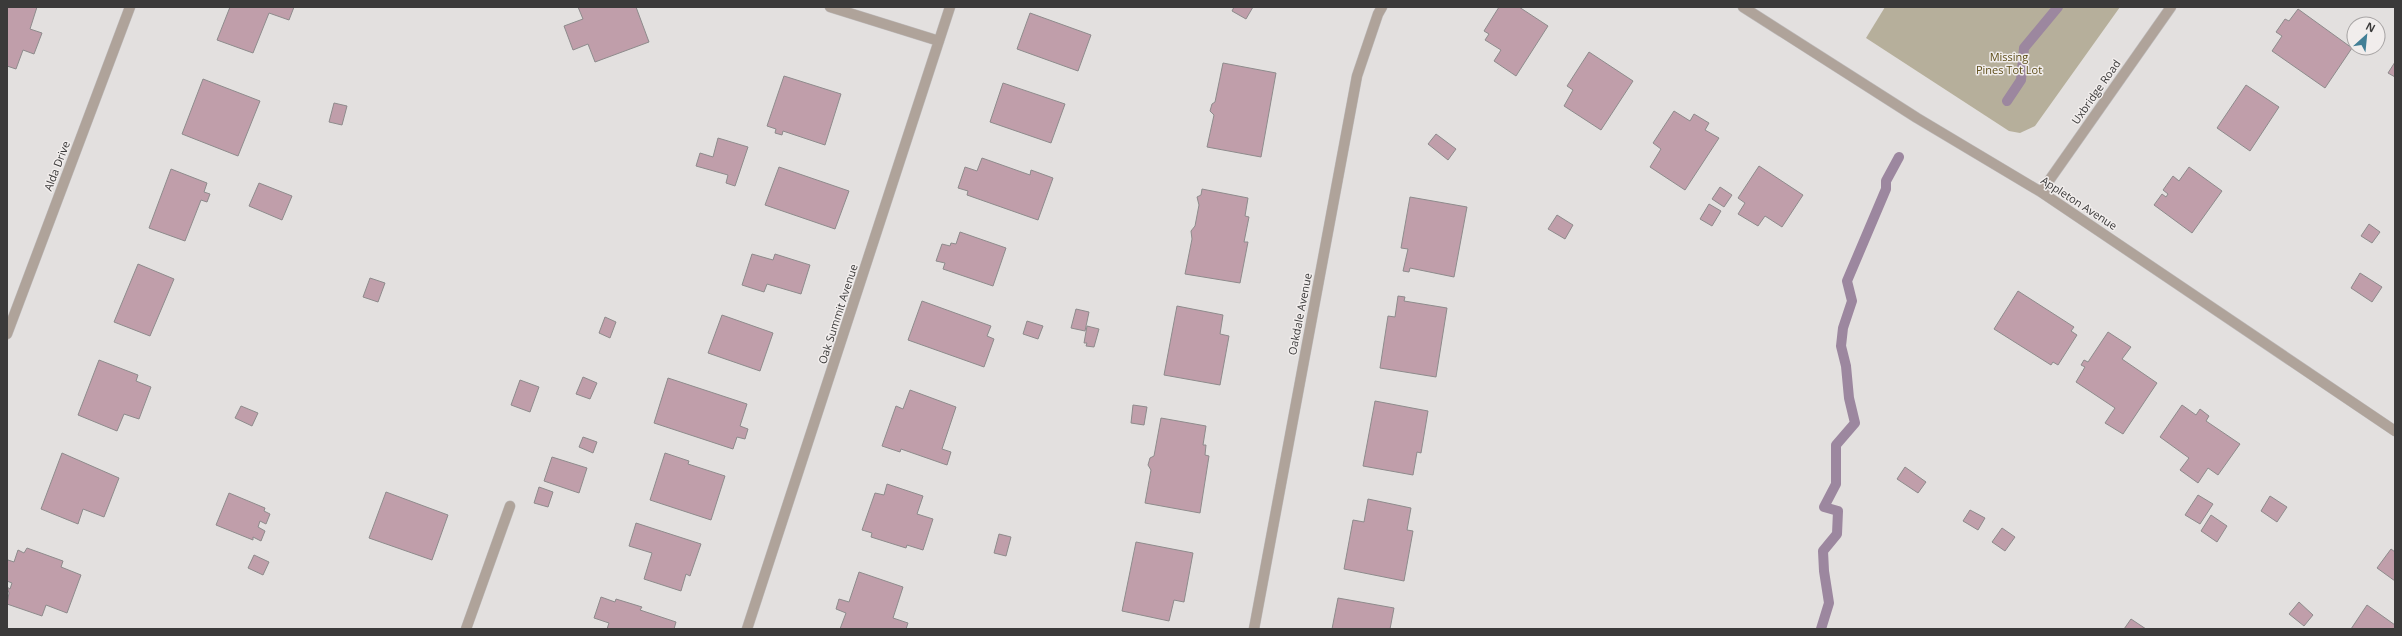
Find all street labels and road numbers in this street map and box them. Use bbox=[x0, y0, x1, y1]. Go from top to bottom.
street label: Uxbridge Road bbox=[2068, 56, 2123, 127]
street label: Alda Drive bbox=[40, 139, 73, 193]
street label: Appleton Avenue bbox=[2038, 172, 2120, 233]
street label: Oak Summit Avenue bbox=[814, 262, 861, 366]
street label: Oakdale Avenue bbox=[1284, 272, 1315, 356]

